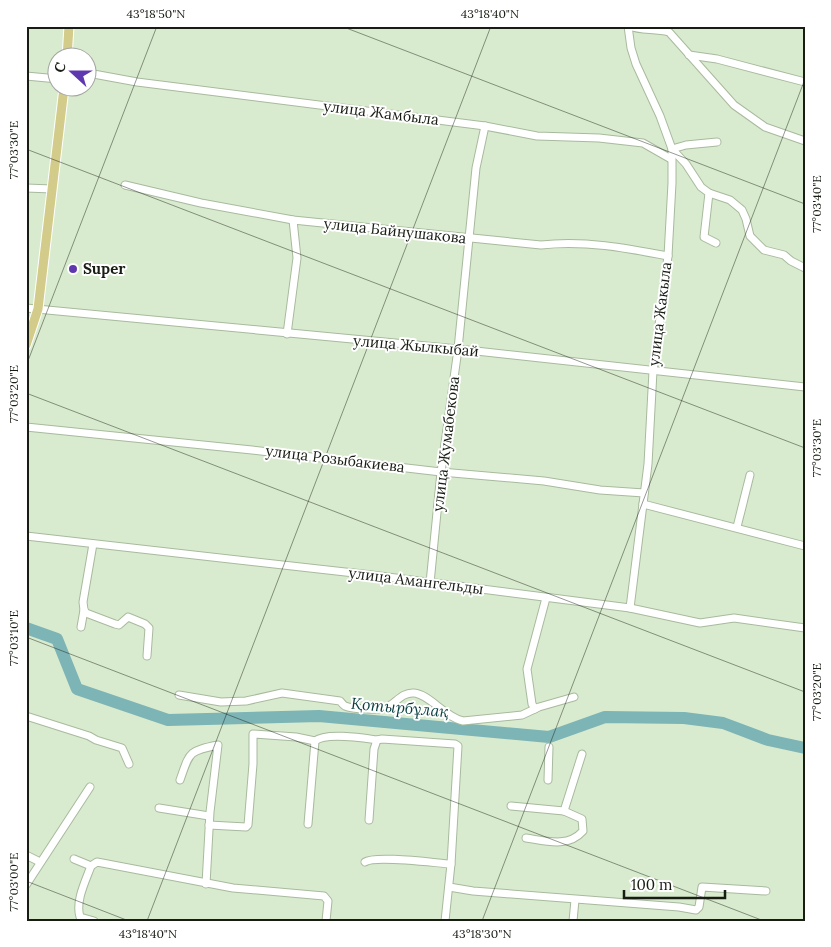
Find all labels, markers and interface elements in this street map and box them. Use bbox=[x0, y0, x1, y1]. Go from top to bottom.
text: 43°18'50"N bbox=[127, 6, 185, 21]
text: 43°18'40"N bbox=[461, 6, 519, 21]
north arrow bbox=[48, 48, 98, 98]
text: С bbox=[50, 59, 70, 75]
street label: улица Жамбыла bbox=[322, 96, 440, 129]
text: 77°03'30"E bbox=[6, 121, 21, 179]
text: 77°03'40"E bbox=[809, 175, 824, 233]
street label: улица Байнушакова bbox=[323, 214, 467, 247]
place label: Super bbox=[83, 259, 126, 278]
street label: улица Жакыла bbox=[644, 260, 675, 367]
marker: Super bbox=[67, 263, 79, 275]
street label: улица Жылкыбай bbox=[352, 331, 480, 360]
text: 77°03'20"E bbox=[6, 365, 21, 423]
street label: улица Жумабекова bbox=[428, 375, 463, 513]
text: 77°03'30"E bbox=[809, 419, 824, 477]
street label: улица Розыбакиева bbox=[264, 441, 406, 476]
street label: улица Амангельды bbox=[348, 563, 485, 598]
text: 77°03'10"E bbox=[6, 610, 21, 666]
text: 77°03'20"E bbox=[809, 663, 824, 721]
water label: Қотырбұлақ bbox=[350, 693, 450, 721]
text: 77°03'00"E bbox=[6, 852, 21, 912]
scale bar bbox=[624, 867, 725, 899]
text: 100 m bbox=[631, 875, 672, 894]
text: 43°18'40"N bbox=[119, 926, 177, 941]
text: 43°18'30"N bbox=[452, 926, 512, 941]

